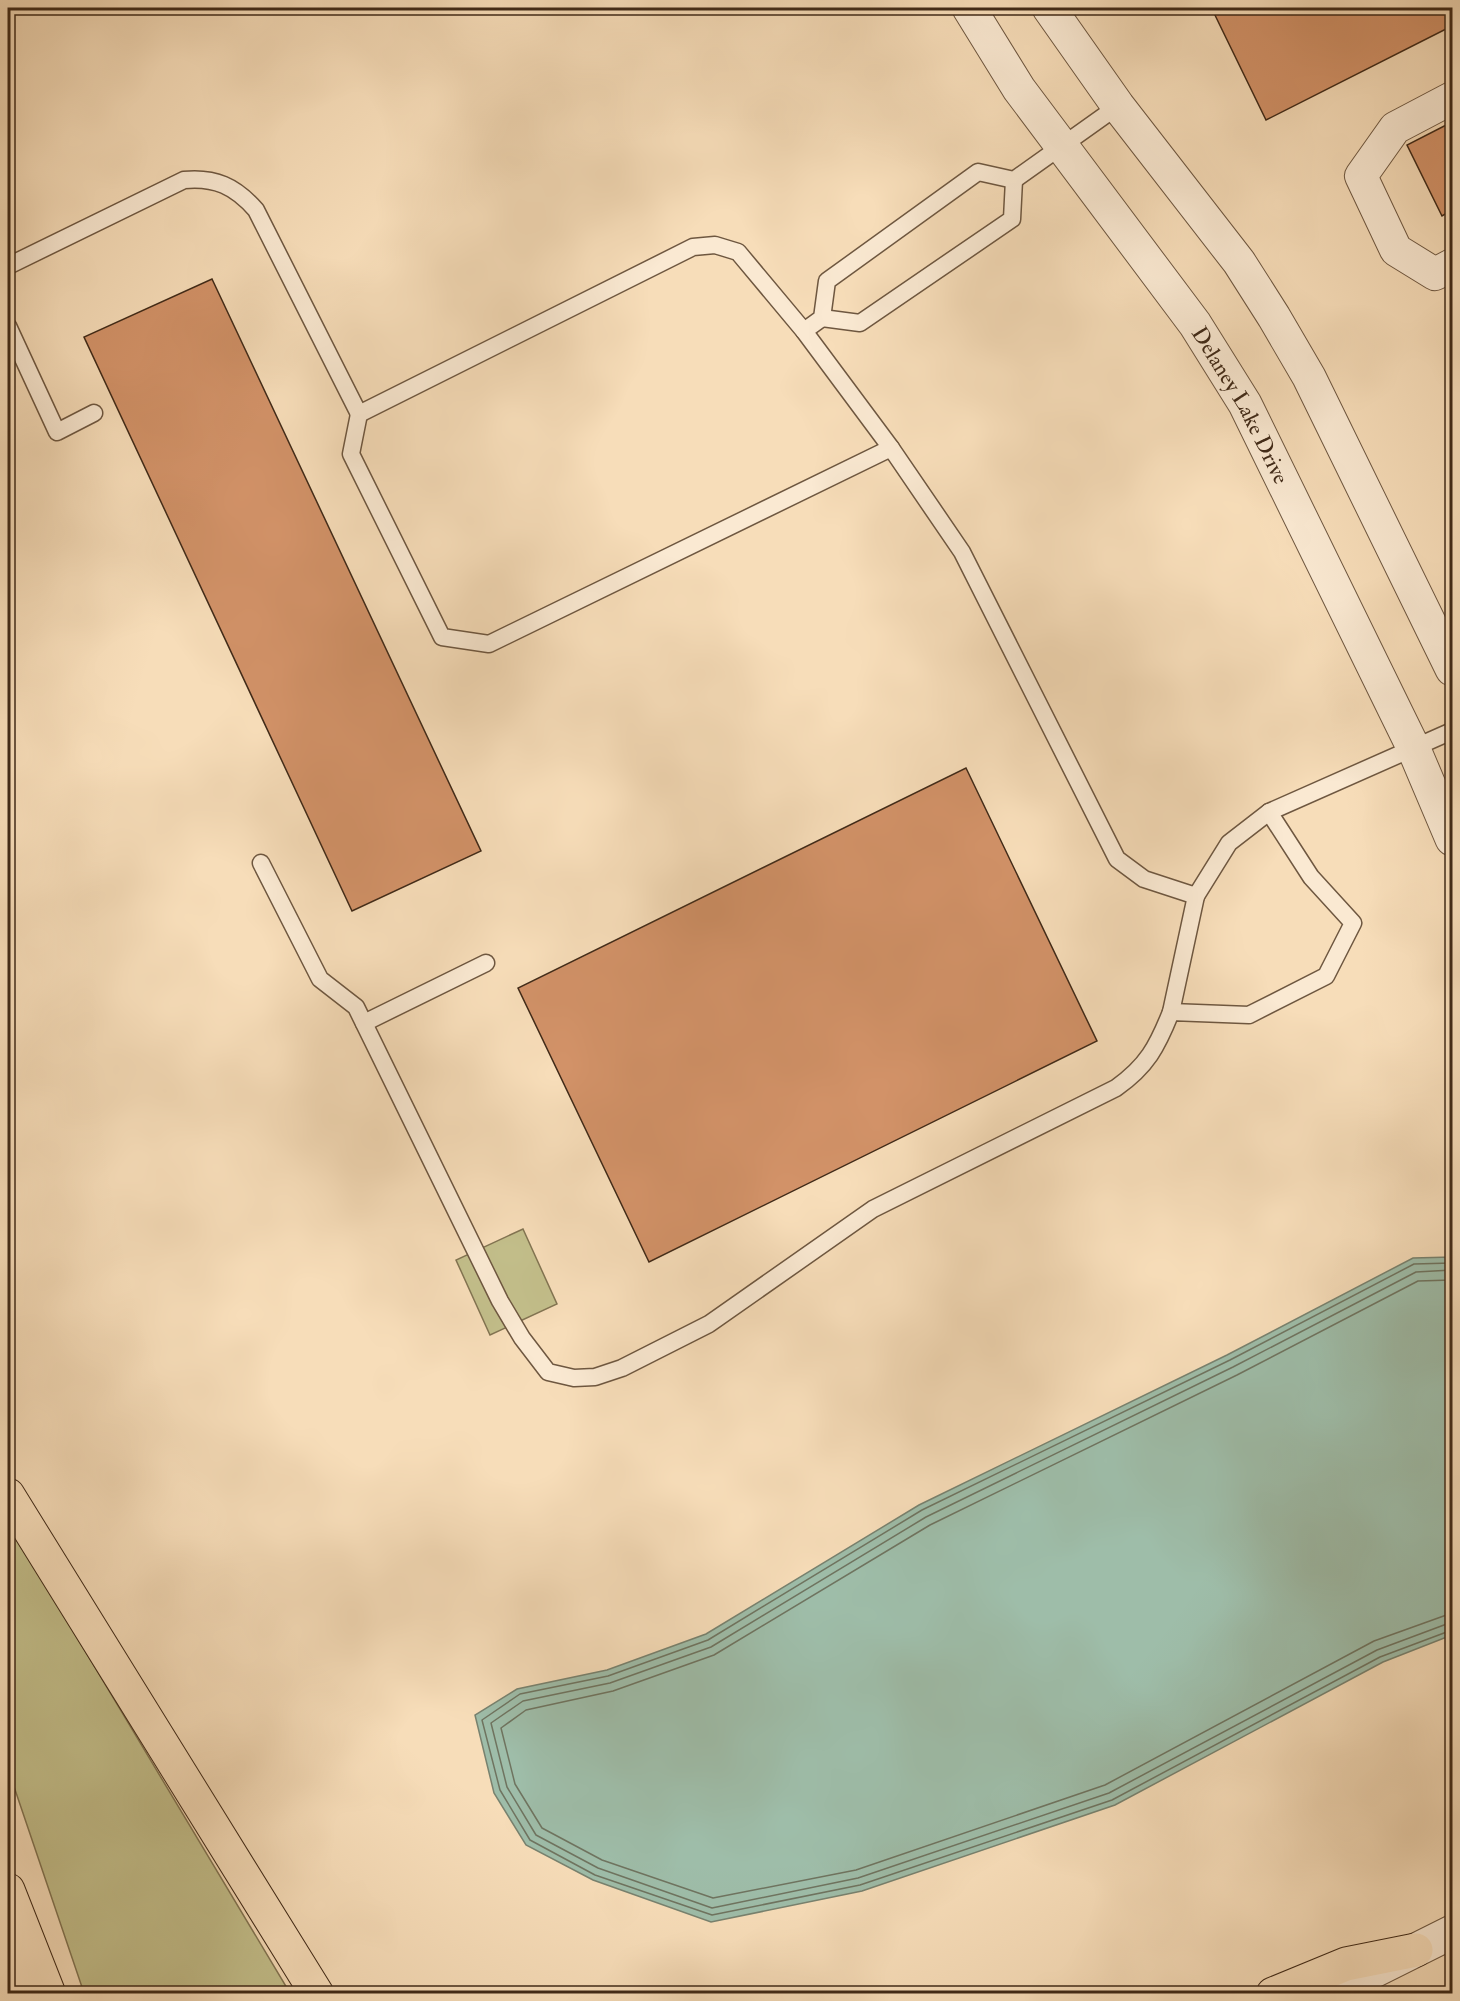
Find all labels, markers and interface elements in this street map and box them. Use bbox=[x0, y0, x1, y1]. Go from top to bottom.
street label: Delaney Lake Drive bbox=[1185, 321, 1295, 489]

